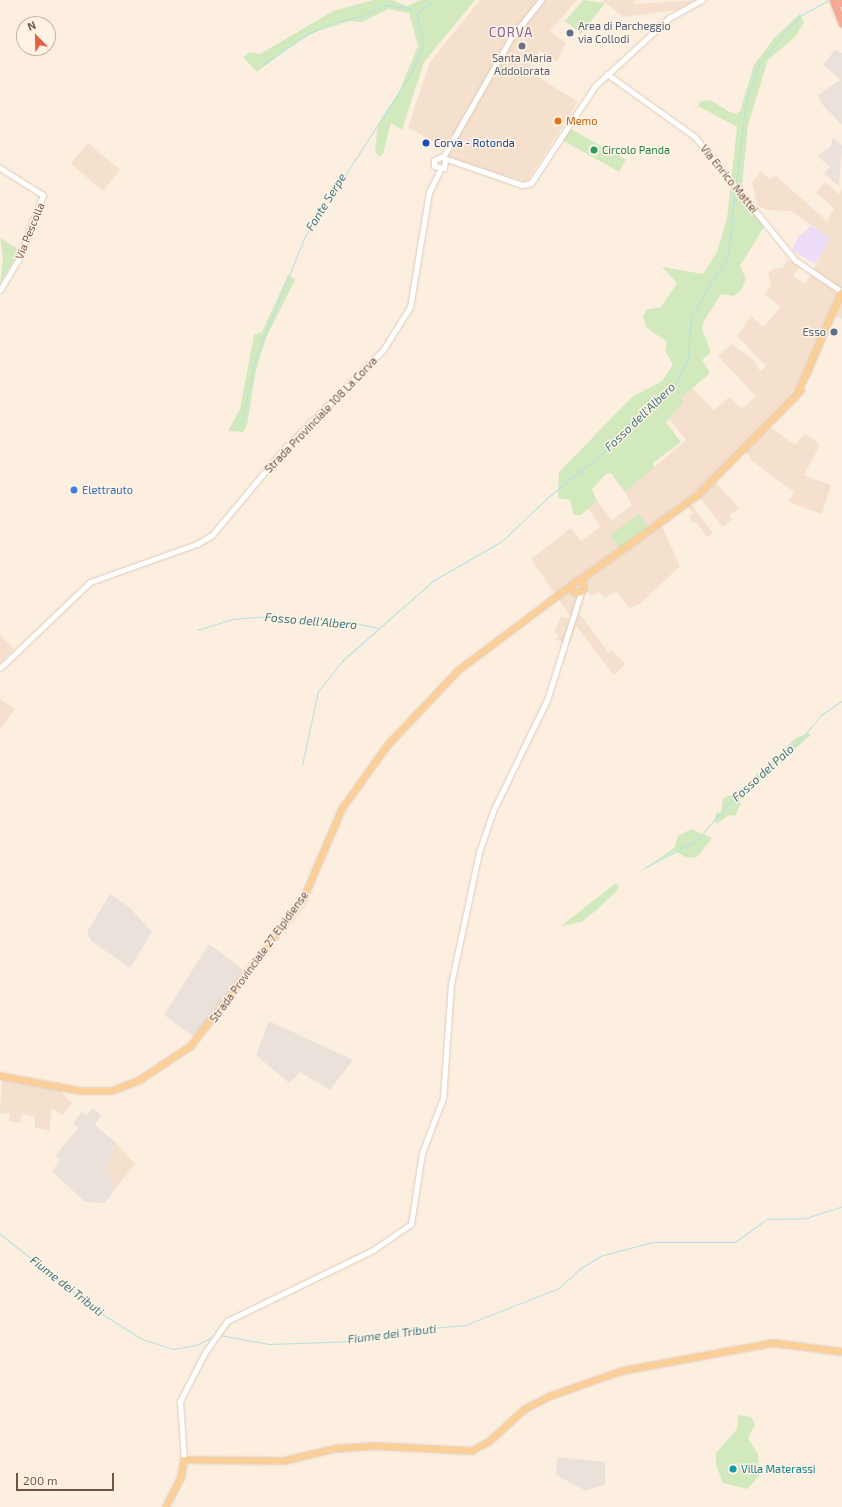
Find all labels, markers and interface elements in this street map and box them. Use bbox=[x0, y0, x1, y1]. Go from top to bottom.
north arrow bbox=[16, 16, 56, 56]
text: N bbox=[25, 18, 38, 33]
place label: Area di Parcheggio via Collodi bbox=[578, 20, 671, 46]
district label: CORVA bbox=[489, 24, 533, 40]
marker: Area di Parcheggio via Collodi bbox=[565, 28, 575, 38]
marker: Santa Maria Addolorata bbox=[517, 41, 527, 51]
place label: Santa Maria Addolorata bbox=[492, 52, 552, 78]
place label: Memo bbox=[566, 114, 597, 128]
marker: Memo bbox=[553, 116, 563, 126]
place label: Corva - Rotonda bbox=[434, 136, 515, 150]
marker: Corva - Rotonda bbox=[421, 138, 431, 148]
street label: Via Enrico Mattei bbox=[697, 142, 761, 216]
place label: Circolo Panda bbox=[602, 143, 670, 157]
marker: Circolo Panda bbox=[589, 145, 599, 155]
water label: Fonte Serpe bbox=[303, 171, 349, 233]
street label: Via Pescolla bbox=[13, 201, 47, 261]
place label: Esso bbox=[802, 325, 826, 339]
marker: Esso bbox=[829, 327, 839, 337]
street label: Strada Provinciale 108 La Corva bbox=[262, 354, 380, 476]
water label: Fosso dell'Albero bbox=[602, 380, 678, 454]
place label: Elettrauto bbox=[82, 483, 133, 497]
marker: Elettrauto bbox=[69, 485, 79, 495]
water label: Fosso dell'Albero bbox=[264, 610, 358, 632]
water label: Fosso del Palo bbox=[729, 741, 797, 805]
street label: Strada Provinciale 27 Elpidiense bbox=[207, 889, 311, 1025]
water label: Fiume dei Tributi bbox=[27, 1253, 107, 1319]
water label: Fiume dei Tributi bbox=[347, 1321, 437, 1347]
place label: Villa Materassi bbox=[741, 1462, 816, 1476]
marker: Villa Materassi bbox=[728, 1464, 738, 1474]
scale bar bbox=[18, 1465, 116, 1491]
text: 200 m bbox=[23, 1473, 57, 1487]

